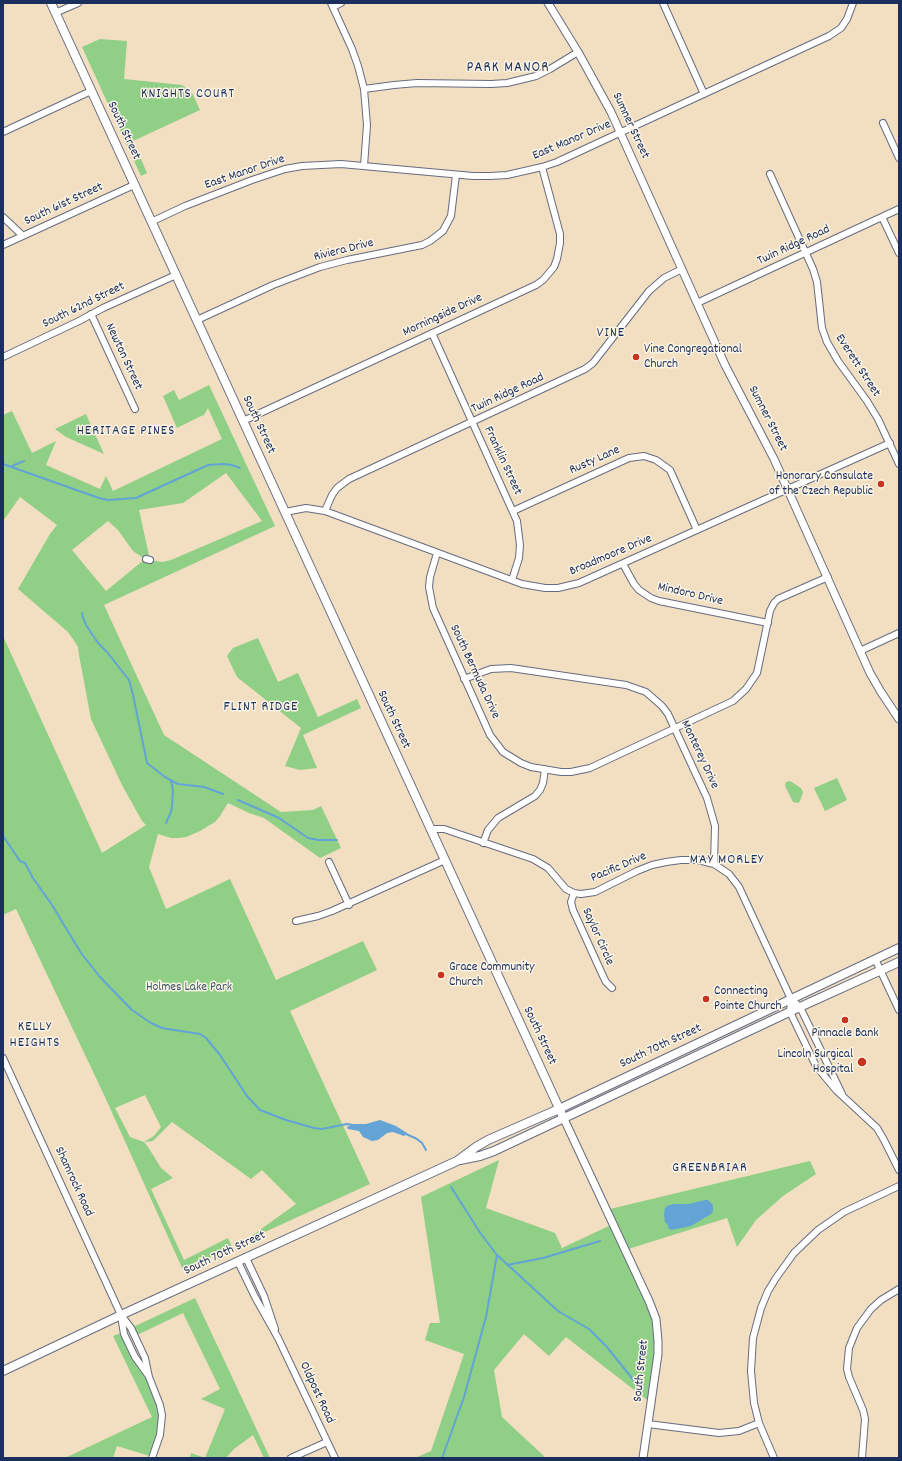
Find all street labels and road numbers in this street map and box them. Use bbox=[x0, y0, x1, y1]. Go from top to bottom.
street label: Sumner Street bbox=[608, 90, 652, 162]
street label: South Street bbox=[103, 99, 143, 163]
street label: East Manor Drive bbox=[530, 117, 614, 165]
street label: East Manor Drive bbox=[203, 152, 287, 194]
street label: South 61st Street bbox=[22, 180, 106, 230]
street label: Twin Ridge Road bbox=[755, 222, 833, 270]
street label: Riviera Drive bbox=[312, 236, 376, 266]
street label: South 62nd Street bbox=[40, 279, 128, 333]
street label: Morningside Drive bbox=[401, 291, 485, 341]
street label: Newton Street bbox=[101, 321, 145, 393]
street label: Everett Street bbox=[831, 332, 883, 400]
street label: Twin Ridge Road bbox=[469, 370, 547, 418]
street label: Sumner Street bbox=[744, 384, 790, 454]
street label: South Street bbox=[238, 393, 278, 457]
street label: Franklin Street bbox=[479, 424, 525, 498]
street label: Rusty Lane bbox=[567, 443, 623, 479]
street label: Broadmoore Drive bbox=[567, 532, 655, 580]
street label: Mindoro Drive bbox=[656, 580, 724, 610]
street label: South Bermuda Drive bbox=[445, 622, 503, 722]
street label: South Street bbox=[373, 688, 413, 752]
street label: Monterey Drive bbox=[676, 718, 722, 792]
street label: Pacific Drive bbox=[589, 849, 649, 887]
street label: Saylor Circle bbox=[577, 906, 617, 968]
street label: South Street bbox=[519, 1004, 559, 1068]
street label: South 70th Street bbox=[618, 1021, 704, 1073]
street label: Shamrock Road bbox=[50, 1145, 96, 1219]
street label: South 70th Street bbox=[182, 1228, 268, 1280]
street label: South Street bbox=[631, 1339, 653, 1403]
street label: Oldpost Road bbox=[295, 1360, 337, 1426]

